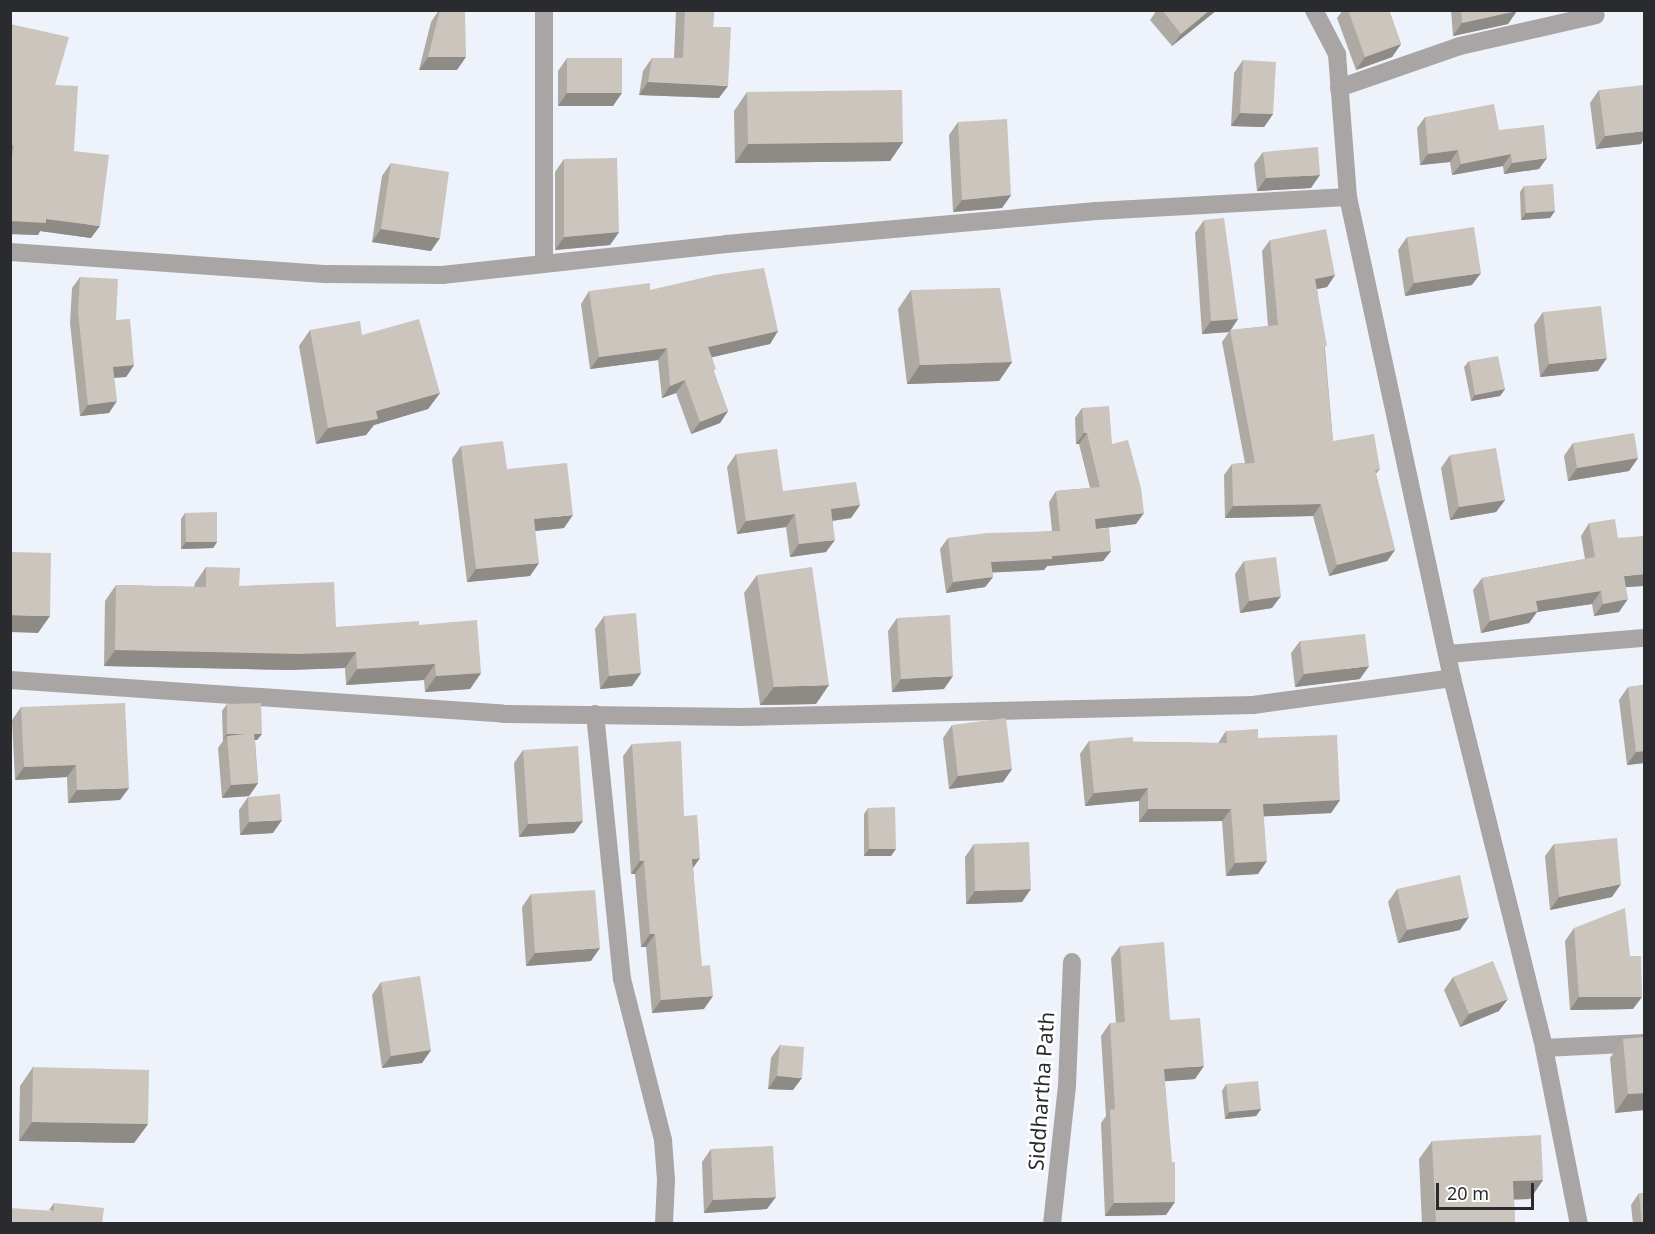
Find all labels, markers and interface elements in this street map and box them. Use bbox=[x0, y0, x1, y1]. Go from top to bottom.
street label: Siddhartha Path bbox=[1023, 1011, 1059, 1171]
scale bar bbox=[1439, 1171, 1536, 1209]
text: 20 m bbox=[1447, 1181, 1489, 1205]

